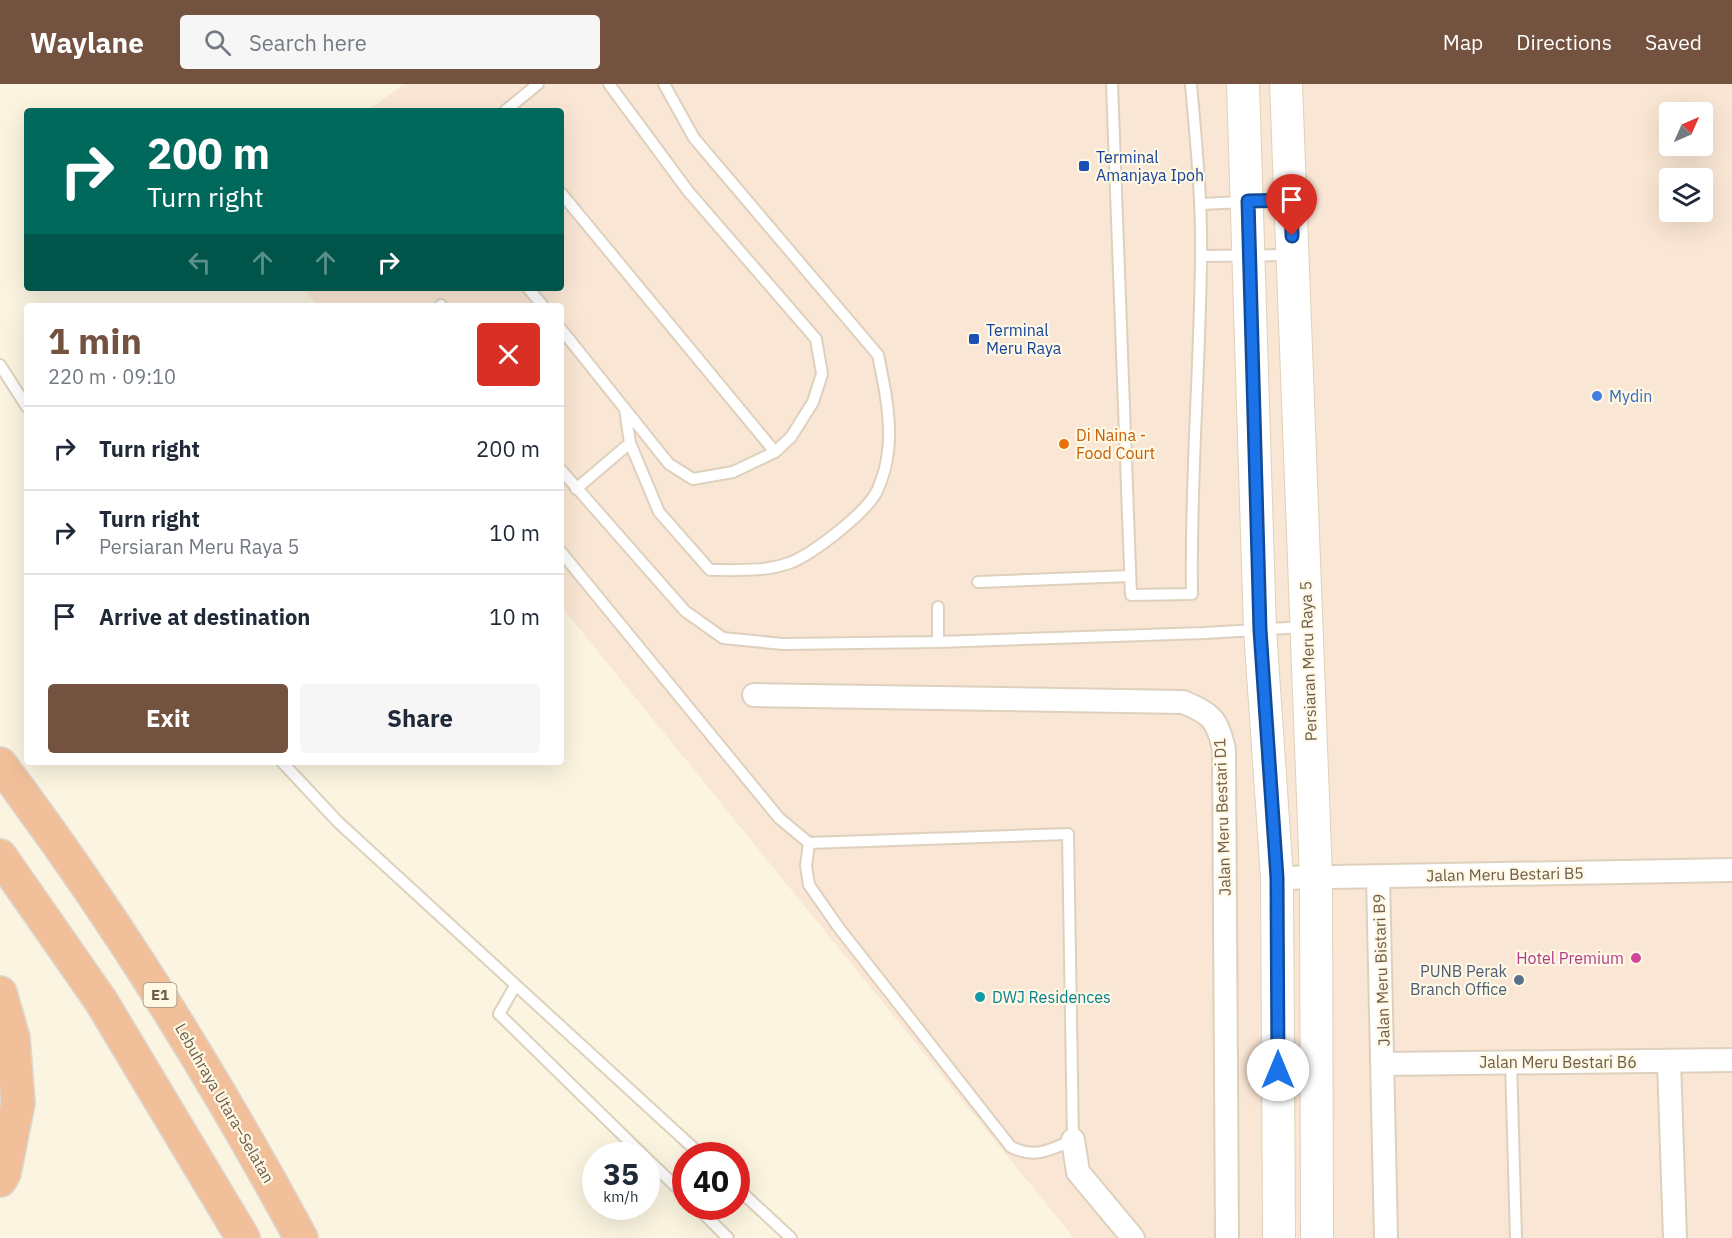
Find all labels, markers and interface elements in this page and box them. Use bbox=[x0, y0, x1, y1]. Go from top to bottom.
search box bbox=[180, 15, 600, 69]
text: Waylane bbox=[30, 24, 144, 61]
icon: search bbox=[201, 26, 234, 59]
text: Search here bbox=[249, 28, 367, 57]
text: Map bbox=[1443, 28, 1483, 56]
text: Directions bbox=[1516, 28, 1612, 56]
text: Saved bbox=[1645, 28, 1702, 56]
north arrow bbox=[1659, 102, 1713, 156]
map controls bbox=[1659, 102, 1713, 222]
text: 200 m bbox=[147, 126, 270, 181]
icon: right bbox=[48, 132, 126, 210]
place label: Terminal Amanjaya Ipoh bbox=[1096, 147, 1204, 185]
marker: Terminal Amanjaya Ipoh bbox=[1077, 159, 1091, 173]
button: layers bbox=[1659, 168, 1713, 222]
pin bbox=[1266, 174, 1317, 236]
text: Turn right bbox=[147, 179, 264, 214]
icon: arrive bbox=[1275, 183, 1308, 216]
icon: left bbox=[183, 246, 216, 279]
icon: ahead bbox=[246, 246, 279, 279]
icon: ahead bbox=[309, 246, 342, 279]
icon: right bbox=[372, 246, 405, 279]
text: 1 min bbox=[48, 317, 142, 364]
place label: Terminal Meru Raya bbox=[986, 320, 1062, 358]
button: close bbox=[477, 323, 540, 386]
marker: Terminal Meru Raya bbox=[967, 332, 981, 346]
text: 220 m · 09:10 bbox=[48, 363, 176, 390]
place label: Mydin bbox=[1609, 386, 1652, 406]
marker: Mydin bbox=[1590, 389, 1604, 403]
place label: Di Naina - Food Court bbox=[1076, 425, 1155, 463]
icon: right bbox=[48, 432, 81, 465]
text: Turn right bbox=[99, 434, 200, 463]
text: 200 m bbox=[476, 434, 540, 463]
marker: Di Naina - Food Court bbox=[1057, 437, 1071, 451]
text: Turn right bbox=[99, 504, 200, 533]
icon: right bbox=[48, 516, 81, 549]
text: 10 m bbox=[489, 518, 540, 547]
text: Persiaran Meru Raya 5 bbox=[99, 533, 299, 560]
street label: Persiaran Meru Raya 5 bbox=[1295, 581, 1321, 741]
icon: arrive bbox=[48, 600, 81, 633]
text: Arrive at destination bbox=[99, 602, 310, 631]
text: 10 m bbox=[489, 602, 540, 631]
button: Exit bbox=[48, 684, 288, 753]
button: Share bbox=[300, 684, 540, 753]
street label: Jalan Meru Bestari D1 bbox=[1209, 738, 1235, 896]
street label: Jalan Meru Bestari B5 bbox=[1426, 863, 1584, 885]
street label: Jalan Meru Bistari B9 bbox=[1368, 893, 1394, 1047]
place label: Hotel Premium bbox=[1516, 948, 1624, 968]
marker: Hotel Premium bbox=[1629, 951, 1643, 965]
place label: PUNB Perak Branch Office bbox=[1410, 961, 1508, 999]
marker: PUNB Perak Branch Office bbox=[1512, 973, 1526, 987]
road number: E1 bbox=[144, 983, 176, 1007]
place label: DWJ Residences bbox=[992, 987, 1111, 1007]
marker: DWJ Residences bbox=[973, 990, 987, 1004]
street label: Lebuhraya Utara–Selatan bbox=[171, 1020, 279, 1186]
position arrow bbox=[1246, 1038, 1310, 1102]
street label: Jalan Meru Bestari B6 bbox=[1479, 1052, 1637, 1072]
speed limit sign: 40 bbox=[672, 1142, 750, 1220]
text: 35 bbox=[603, 1154, 639, 1193]
text: km/h bbox=[603, 1187, 639, 1206]

